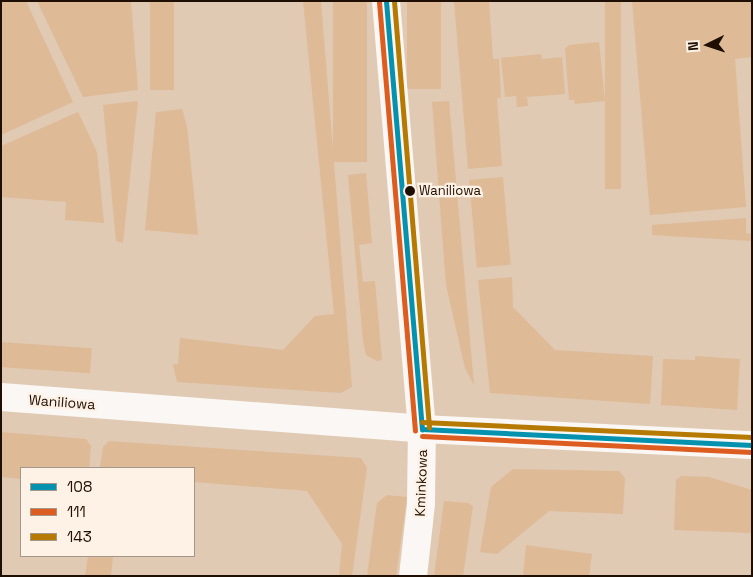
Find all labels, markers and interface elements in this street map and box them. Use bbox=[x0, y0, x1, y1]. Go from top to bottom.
north arrow bbox=[683, 20, 733, 70]
text: N bbox=[684, 41, 702, 51]
place label: Waniliowa bbox=[419, 183, 481, 199]
marker: Waniliowa bbox=[405, 186, 415, 196]
street label: Waniliowa bbox=[28, 391, 96, 413]
street label: Kminkowa bbox=[411, 449, 431, 517]
legend bbox=[20, 467, 195, 557]
text: 108 bbox=[67, 477, 92, 496]
text: 111 bbox=[67, 502, 86, 521]
text: 143 bbox=[67, 527, 92, 546]

